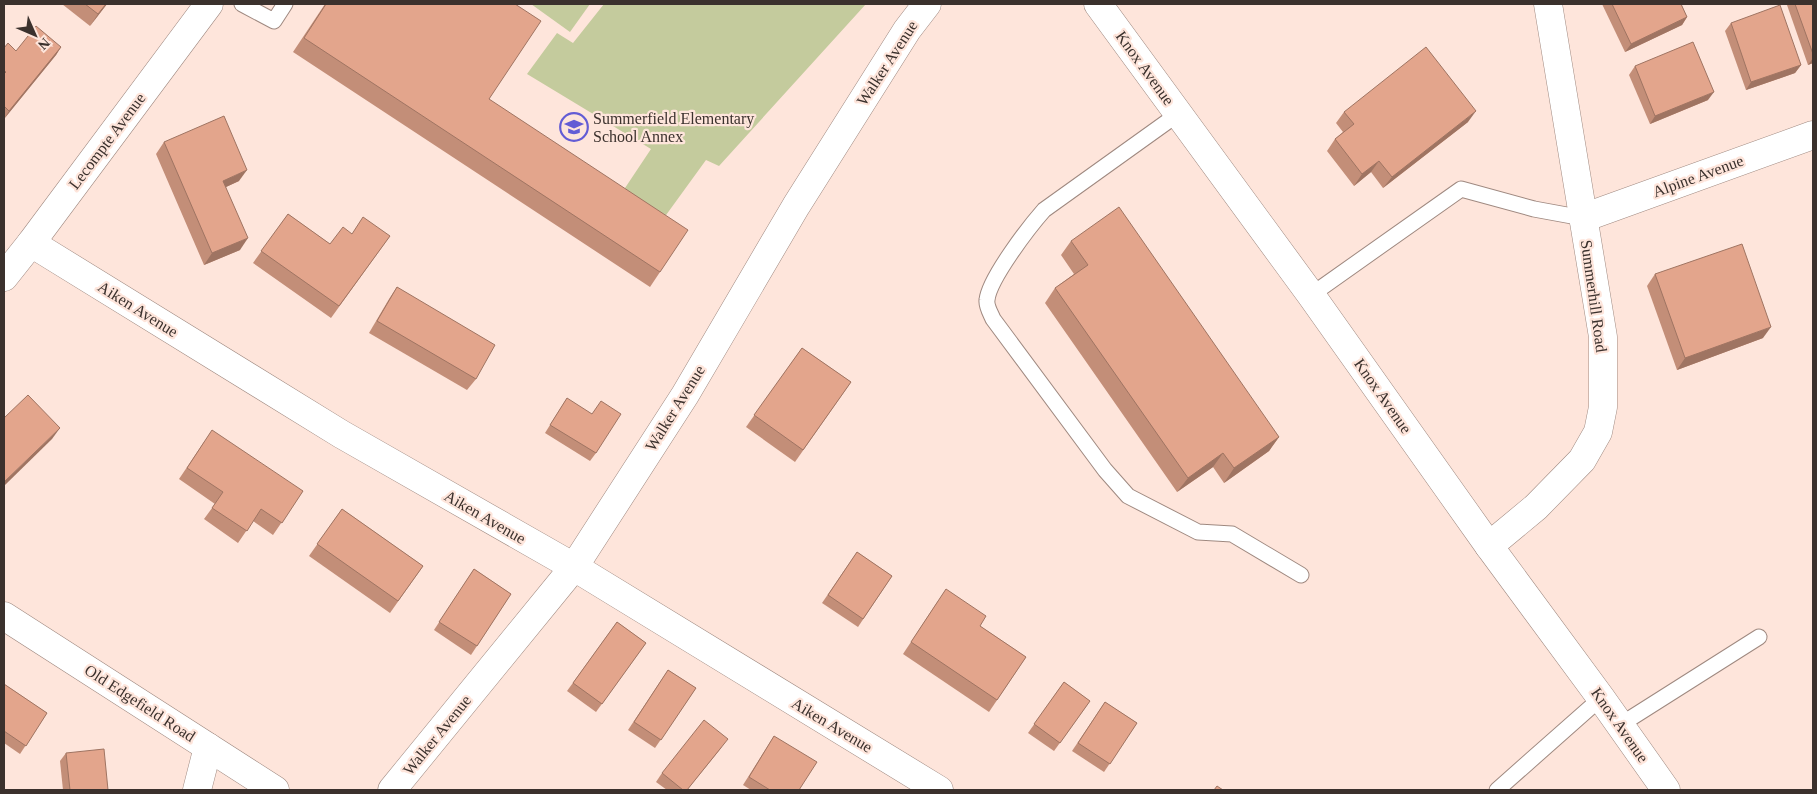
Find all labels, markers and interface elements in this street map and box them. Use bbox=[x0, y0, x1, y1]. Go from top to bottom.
north arrow bbox=[10, 10, 60, 60]
street label: Walker Avenue bbox=[853, 17, 921, 109]
street label: Knox Avenue bbox=[1112, 28, 1178, 108]
text: N bbox=[35, 35, 53, 53]
street label: Lecompte Avenue bbox=[65, 90, 149, 193]
place label: Summerfield Elementary School Annex bbox=[593, 110, 754, 145]
school or university icon: Summerfield Elementary School Annex bbox=[559, 112, 589, 142]
street label: Alpine Avenue bbox=[1650, 152, 1746, 201]
street label: Summerhill Road bbox=[1578, 239, 1610, 353]
street label: Aiken Avenue bbox=[95, 278, 181, 340]
street label: Knox Avenue bbox=[1351, 355, 1415, 437]
street label: Walker Avenue bbox=[642, 362, 708, 454]
street label: Aiken Avenue bbox=[441, 487, 529, 547]
street label: Old Edgefield Road bbox=[81, 661, 198, 746]
street label: Knox Avenue bbox=[1588, 684, 1652, 766]
street label: Walker Avenue bbox=[400, 692, 474, 778]
street label: Aiken Avenue bbox=[789, 694, 875, 756]

